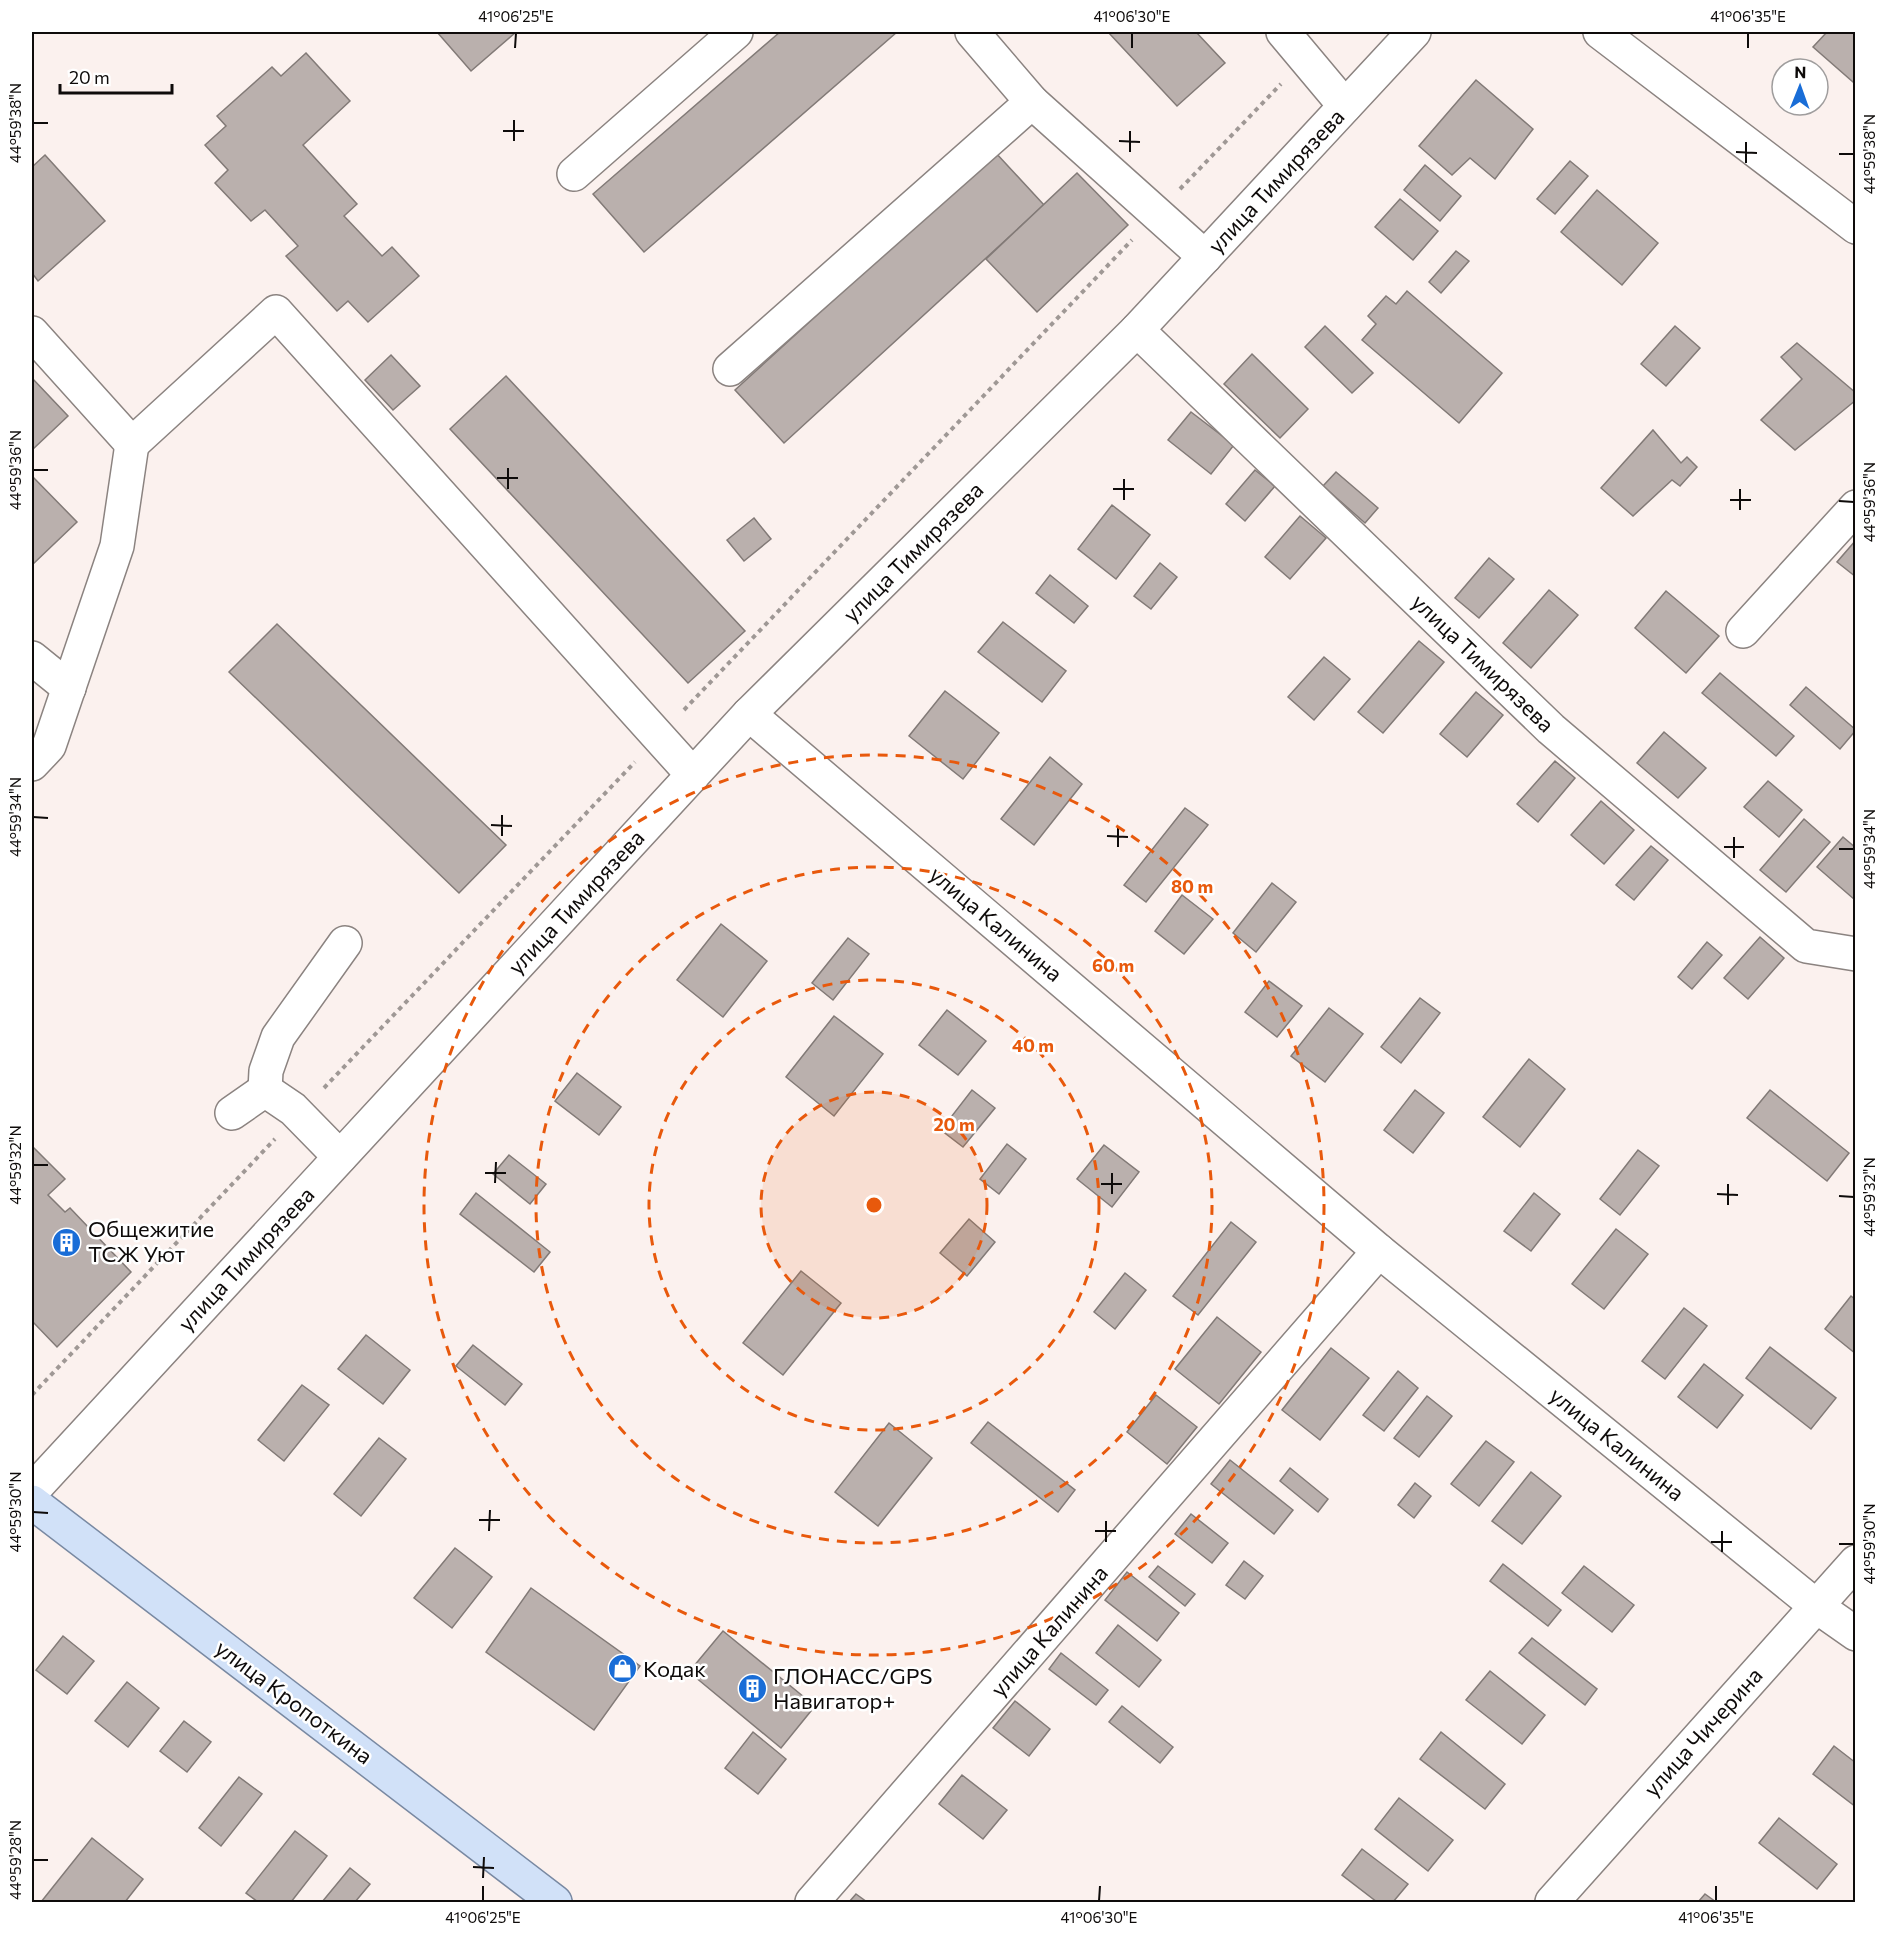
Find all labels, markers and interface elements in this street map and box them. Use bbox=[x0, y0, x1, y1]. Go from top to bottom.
text: 41°06'25"E bbox=[478, 7, 554, 25]
text: 41°06'30"E bbox=[1094, 7, 1171, 25]
text: 41°06'35"E bbox=[1710, 7, 1786, 25]
scale bar bbox=[60, 57, 172, 95]
north arrow bbox=[1770, 57, 1830, 117]
text: N bbox=[1794, 62, 1806, 81]
text: 20 m bbox=[69, 66, 110, 88]
text: 44°59'38"N bbox=[6, 83, 24, 163]
street label: улица Тимирязева bbox=[1202, 103, 1349, 258]
text: 44°59'38"N bbox=[1860, 114, 1878, 194]
text: 44°59'36"N bbox=[6, 430, 24, 510]
text: 44°59'36"N bbox=[1860, 462, 1878, 542]
street label: улица Тимирязева bbox=[837, 476, 988, 627]
street label: улица Тимирязева bbox=[1407, 588, 1560, 737]
text: 44°59'34"N bbox=[6, 777, 24, 857]
text: 44°59'34"N bbox=[1860, 809, 1878, 889]
street label: улица Тимирязева bbox=[502, 824, 649, 979]
street label: улица Калинина bbox=[924, 860, 1068, 987]
text: 80 m bbox=[1171, 875, 1213, 897]
text: 60 m bbox=[1092, 954, 1134, 976]
text: 40 m bbox=[1012, 1034, 1054, 1056]
text: 20 m bbox=[933, 1113, 975, 1135]
text: 44°59'32"N bbox=[6, 1125, 24, 1205]
text: 44°59'32"N bbox=[1860, 1157, 1878, 1237]
street label: улица Тимирязева bbox=[172, 1181, 319, 1336]
centre of rings bbox=[864, 1195, 884, 1215]
place label: Общежитие ТСЖ Уют bbox=[88, 1215, 214, 1267]
building icon: Общежитие ТСЖ Уют bbox=[51, 1226, 83, 1258]
street label: улица Калинина bbox=[1545, 1381, 1690, 1506]
text: 44°59'30"N bbox=[6, 1471, 24, 1553]
text: 44°59'30"N bbox=[1860, 1503, 1878, 1585]
street label: улица Калинина bbox=[984, 1560, 1113, 1702]
street label: улица Кропоткина bbox=[211, 1634, 378, 1769]
shop icon: Кодак bbox=[606, 1653, 638, 1685]
place label: Кодак bbox=[643, 1655, 706, 1682]
street label: улица Чичерина bbox=[1638, 1661, 1768, 1802]
place label: ГЛОНАСС/GPS Навигатор+ bbox=[773, 1662, 932, 1714]
building icon: ГЛОНАСС/GPS Навигатор+ bbox=[736, 1673, 768, 1705]
text: 44°59'28"N bbox=[6, 1820, 24, 1900]
text: 41°06'25"E bbox=[445, 1908, 521, 1926]
text: 41°06'30"E bbox=[1061, 1908, 1138, 1926]
text: 41°06'35"E bbox=[1678, 1908, 1754, 1926]

